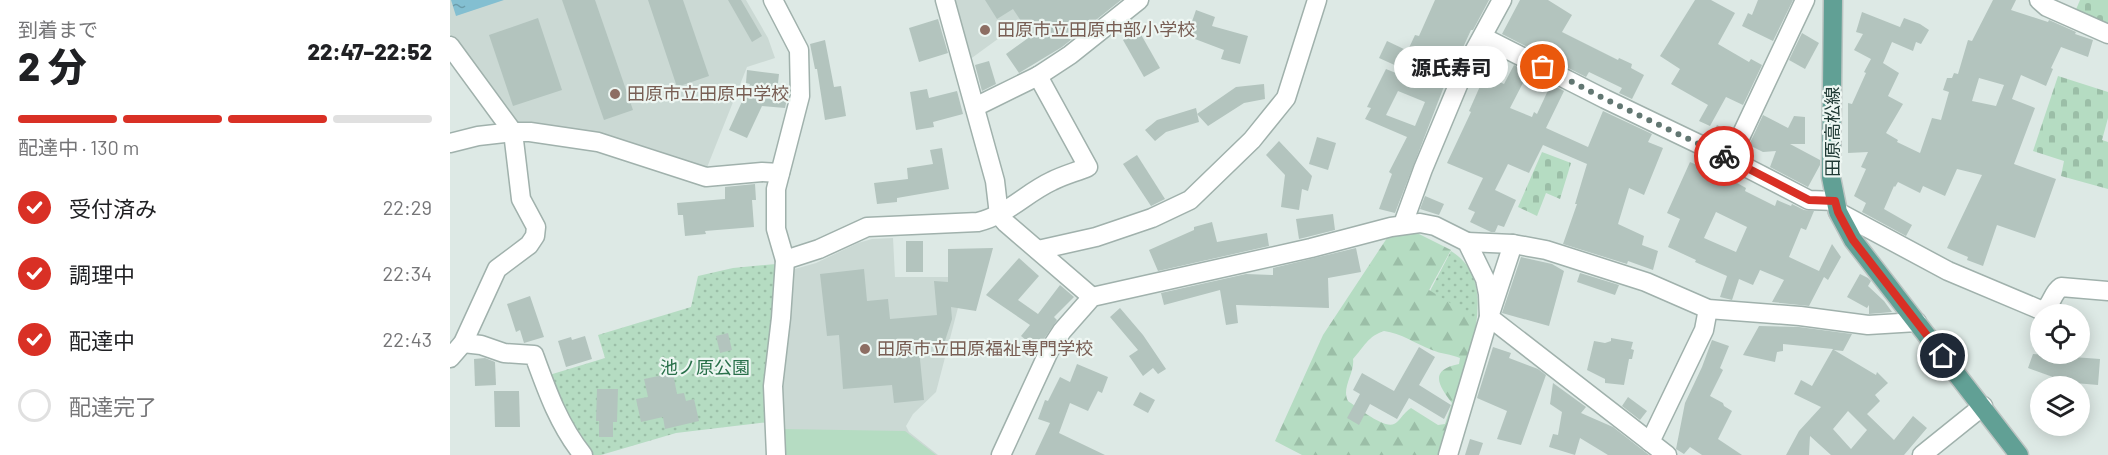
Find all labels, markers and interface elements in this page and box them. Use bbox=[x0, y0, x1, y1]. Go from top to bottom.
text: 到着まで bbox=[18, 17, 98, 41]
place label: 田原市立田原中部小学校 bbox=[997, 18, 1195, 40]
marker: 田原市立田原中部小学校 bbox=[978, 23, 992, 37]
text: 22:47–22:52 bbox=[307, 38, 432, 64]
pin bbox=[1517, 41, 1568, 92]
text: 2 分 bbox=[18, 42, 87, 89]
callout: 源氏寿司 bbox=[1393, 46, 1507, 88]
icon: bag bbox=[1526, 50, 1559, 83]
text: 源氏寿司 bbox=[1411, 55, 1491, 79]
place label: 田原市立田原中学校 bbox=[627, 82, 789, 104]
marker: 田原市立田原中学校 bbox=[608, 87, 622, 101]
street label: 田原高松線 bbox=[1821, 87, 1843, 177]
courier bbox=[1694, 126, 1754, 186]
text: 配達中 · 130 m bbox=[18, 135, 139, 159]
icon: bike bbox=[1708, 140, 1741, 173]
icon: check bbox=[18, 191, 51, 224]
text: 受付済み bbox=[69, 195, 157, 221]
text: 22:29 bbox=[383, 195, 432, 219]
icon: check bbox=[18, 257, 51, 290]
text: 調理中 bbox=[69, 261, 135, 287]
text: 22:34 bbox=[382, 261, 432, 285]
map controls bbox=[2030, 304, 2090, 436]
button: locate bbox=[2030, 304, 2090, 364]
icon: check bbox=[18, 323, 51, 356]
text: 配達中 bbox=[69, 327, 135, 353]
text: 22:43 bbox=[382, 327, 432, 351]
pin bbox=[1917, 330, 1968, 381]
place label: 田原市立田原福祉専門学校 bbox=[877, 337, 1093, 359]
icon: home bbox=[1926, 339, 1959, 372]
marker: 田原市立田原福祉専門学校 bbox=[858, 342, 872, 356]
park label: 池ノ原公園 bbox=[660, 356, 750, 378]
button: layers bbox=[2030, 376, 2090, 436]
text: 配達完了 bbox=[69, 393, 157, 419]

